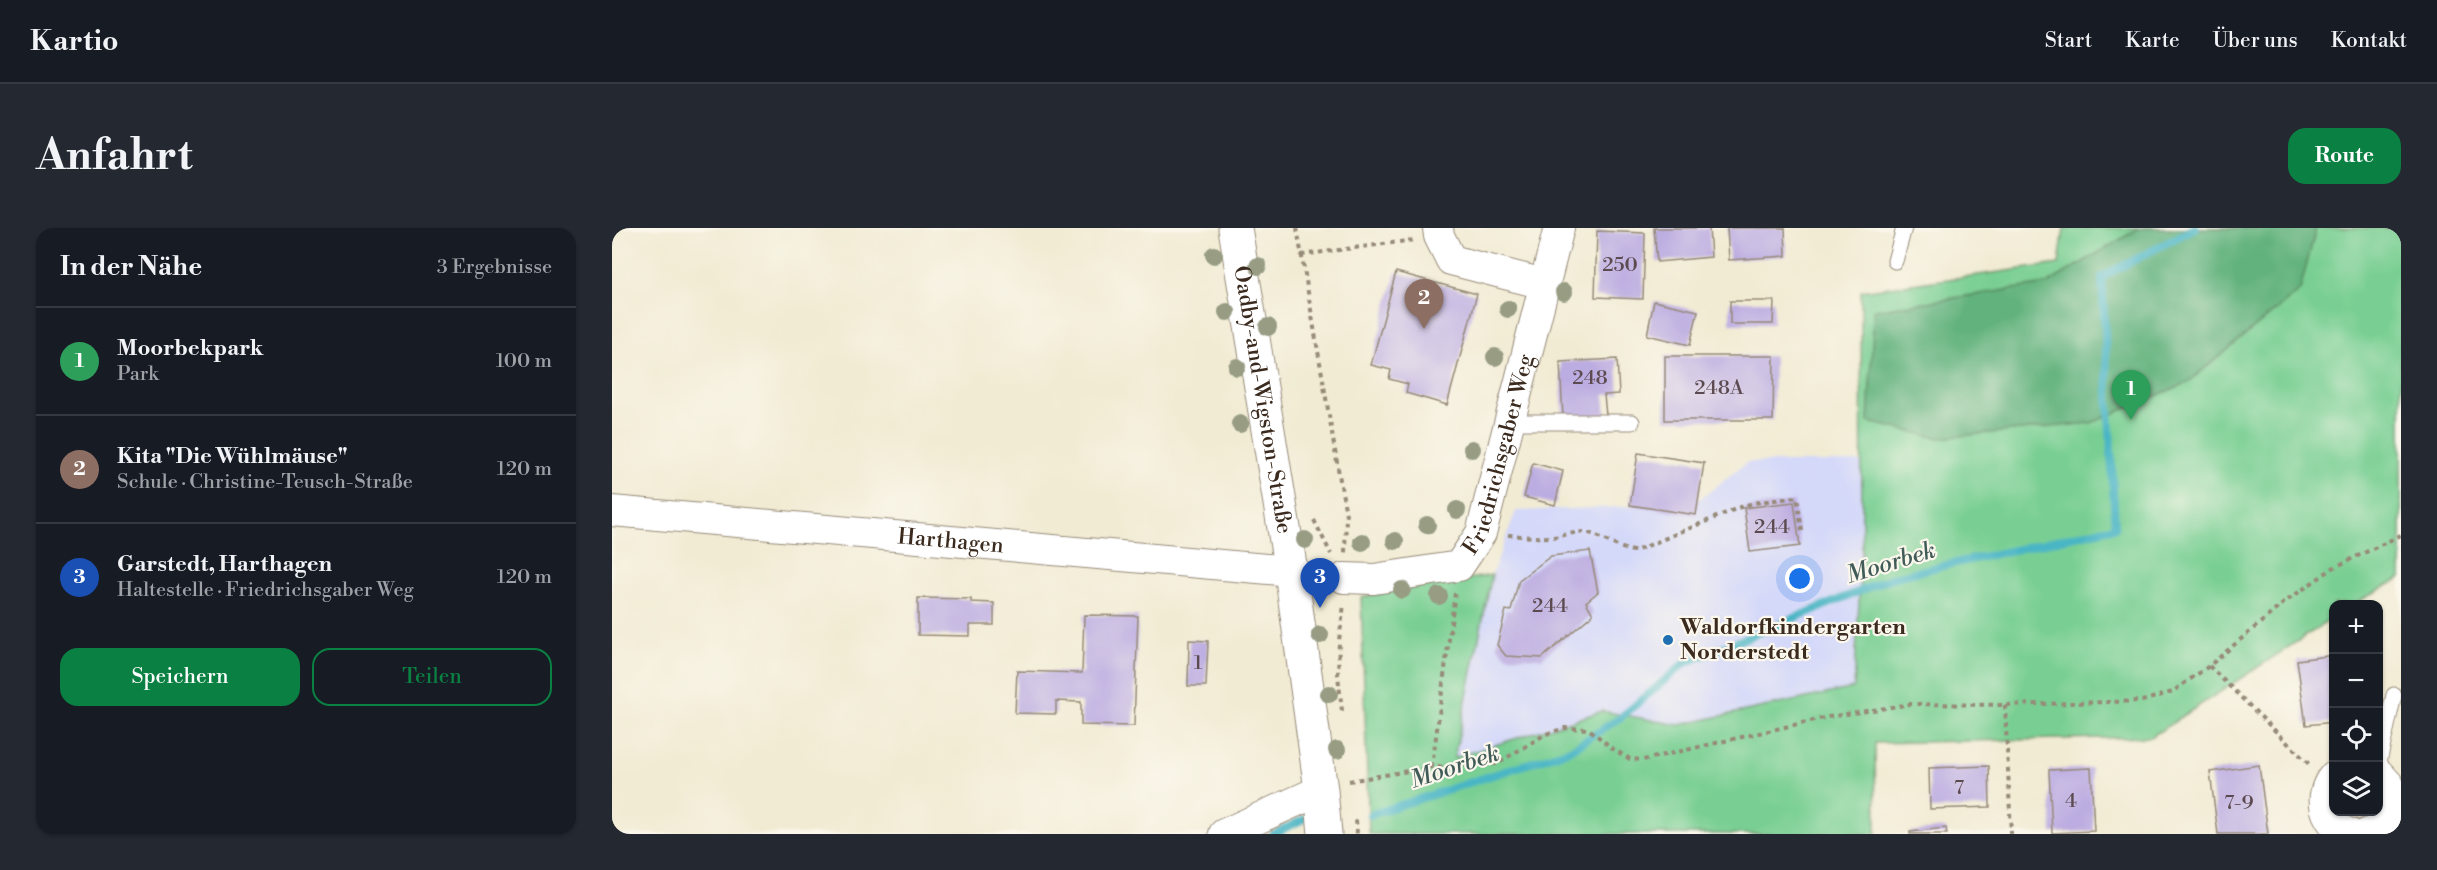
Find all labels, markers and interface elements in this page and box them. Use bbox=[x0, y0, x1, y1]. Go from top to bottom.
text: Kartio bbox=[30, 24, 119, 59]
text: Start bbox=[2045, 28, 2092, 54]
text: Karte bbox=[2125, 28, 2180, 54]
text: Über uns bbox=[2213, 28, 2298, 54]
text: Kontakt bbox=[2331, 28, 2407, 54]
button: Route bbox=[2288, 128, 2401, 184]
text: Anfahrt bbox=[36, 130, 193, 183]
text: In der Nähe bbox=[60, 251, 202, 283]
house number: 250 bbox=[1602, 253, 1638, 278]
text: 3 Ergebnisse bbox=[437, 255, 552, 280]
street label: Oadby-and-Wigston-Straße bbox=[1228, 264, 1298, 536]
pin: 2 bbox=[1404, 279, 1444, 329]
text: Moorbekpark bbox=[117, 335, 263, 362]
text: 1 bbox=[75, 349, 84, 374]
text: 100 m bbox=[496, 349, 552, 374]
street label: Friedrichsgaber Weg bbox=[1457, 351, 1540, 560]
text: Park bbox=[117, 362, 159, 387]
house number: 248 bbox=[1572, 366, 1608, 391]
pin: 1 bbox=[2112, 370, 2150, 420]
house number: 248A bbox=[1694, 376, 1745, 401]
text: Kita "Die Wühlmäuse" bbox=[117, 443, 348, 470]
text: 2 bbox=[73, 457, 86, 482]
text: 120 m bbox=[497, 457, 552, 482]
text: Schule · Christine-Teusch-Straße bbox=[117, 470, 413, 495]
house number: 244 bbox=[1754, 515, 1790, 540]
street label: Harthagen bbox=[896, 523, 1005, 559]
water label: Moorbek bbox=[1843, 535, 1939, 591]
text: Garstedt, Harthagen bbox=[117, 551, 332, 578]
pin: 3 bbox=[1300, 558, 1340, 608]
your location bbox=[1785, 564, 1814, 593]
text: 3 bbox=[73, 565, 86, 590]
text: 120 m bbox=[497, 565, 552, 590]
text: Haltestelle · Friedrichsgaber Weg bbox=[117, 578, 414, 603]
house number: 244 bbox=[1532, 594, 1568, 619]
map controls bbox=[2329, 600, 2383, 816]
button: + bbox=[2329, 600, 2383, 654]
place label: Waldorfkindergarten Norderstedt bbox=[1679, 614, 1906, 666]
marker: Waldorfkindergarten Norderstedt bbox=[1661, 633, 1675, 647]
button: Speichern bbox=[60, 648, 300, 706]
button: Teilen bbox=[312, 648, 552, 706]
house number: 1 bbox=[1194, 651, 1203, 676]
button: − bbox=[2329, 654, 2383, 708]
button: locate bbox=[2329, 708, 2383, 762]
water label: Moorbek bbox=[1407, 739, 1503, 795]
button: layers bbox=[2329, 762, 2383, 816]
house number: 7 bbox=[1954, 776, 1964, 801]
house number: 4 bbox=[2065, 789, 2077, 814]
house number: 7-9 bbox=[2224, 791, 2254, 816]

